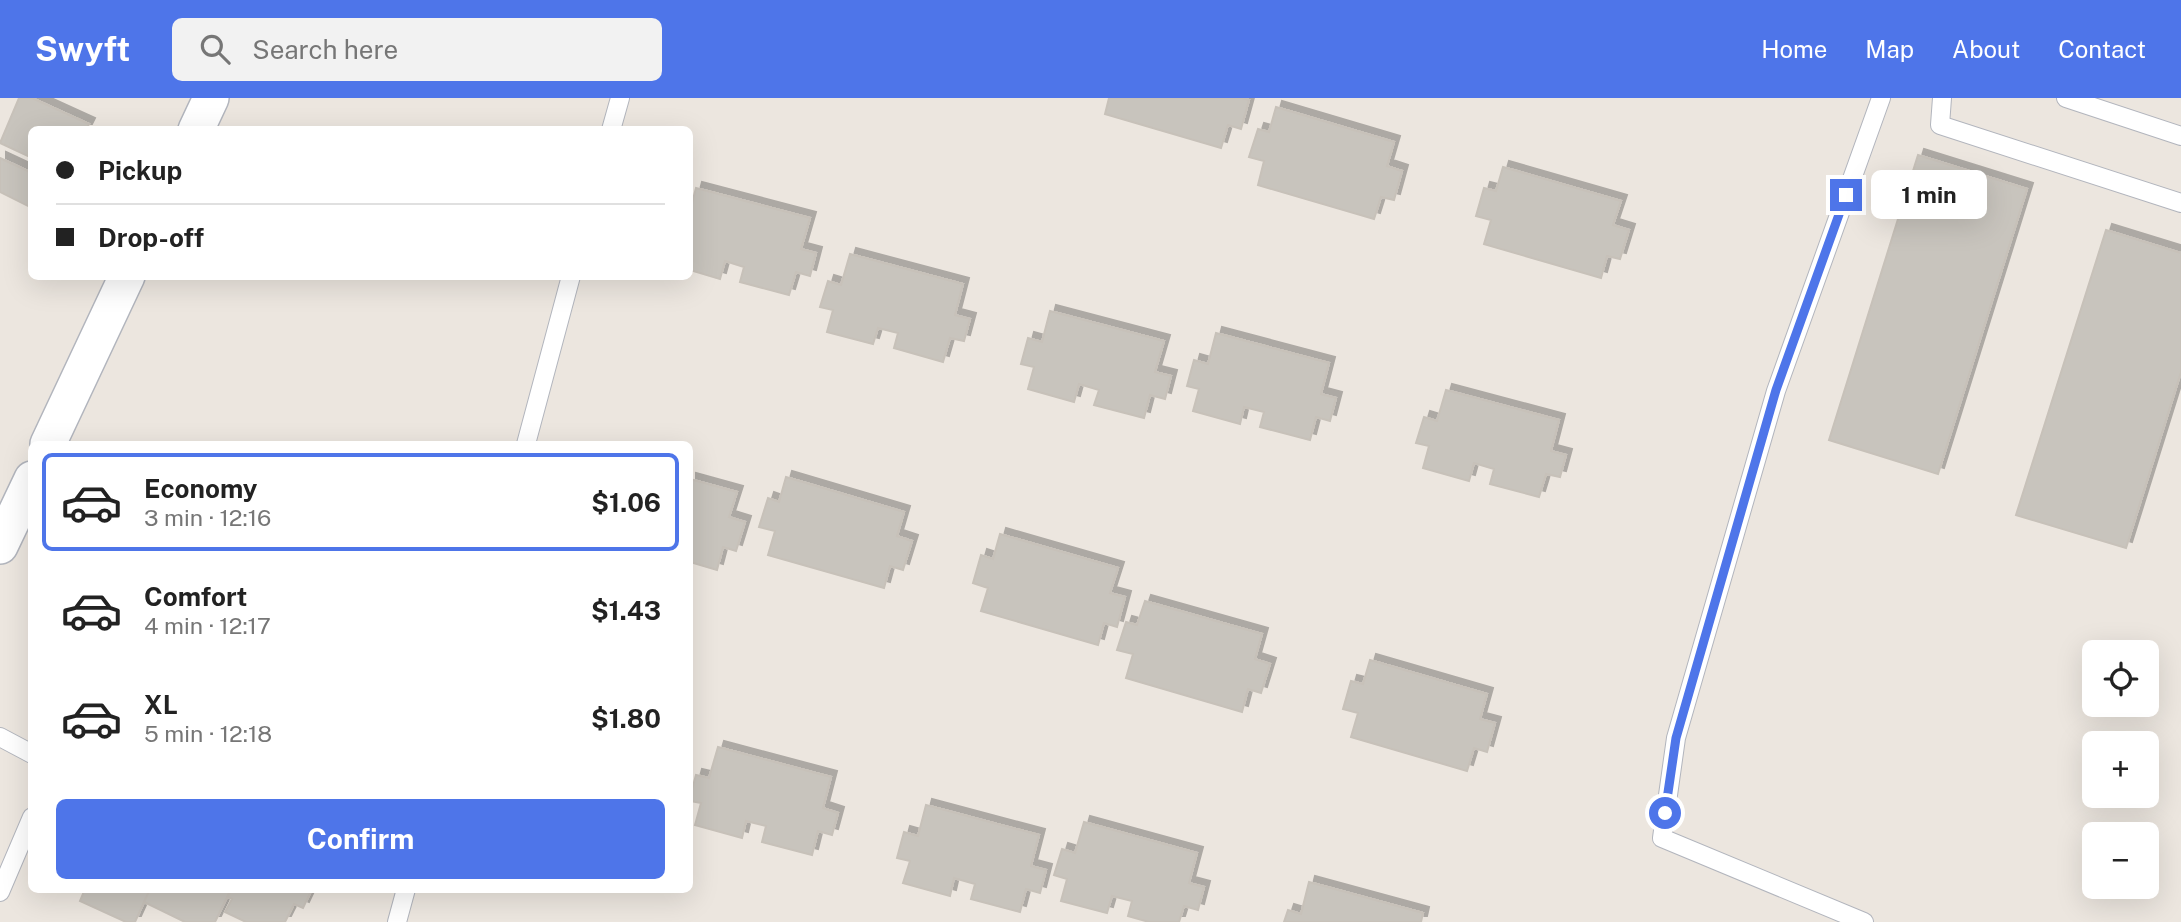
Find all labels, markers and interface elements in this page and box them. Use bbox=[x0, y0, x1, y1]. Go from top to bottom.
search box bbox=[172, 18, 662, 81]
text: Swyft bbox=[35, 30, 130, 68]
icon: search bbox=[196, 30, 234, 68]
text: Search here bbox=[252, 34, 398, 65]
text: Home bbox=[1761, 35, 1827, 63]
text: Map bbox=[1865, 35, 1914, 63]
text: About bbox=[1952, 35, 2020, 63]
text: Contact bbox=[2058, 35, 2146, 63]
text: Pickup bbox=[98, 155, 182, 186]
callout: 1 min bbox=[1870, 170, 1986, 220]
route end bbox=[1830, 179, 1862, 211]
text: 1 min bbox=[1901, 181, 1957, 208]
text: Drop-off bbox=[98, 222, 204, 253]
icon: car bbox=[60, 471, 123, 534]
text: Economy bbox=[144, 473, 257, 504]
text: $1.06 bbox=[591, 487, 661, 518]
text: 3 min · 12:16 bbox=[144, 504, 271, 531]
icon: car bbox=[60, 579, 123, 642]
text: Comfort bbox=[144, 581, 247, 612]
text: $1.43 bbox=[591, 595, 661, 626]
text: 4 min · 12:17 bbox=[144, 612, 271, 639]
map controls bbox=[2082, 640, 2159, 899]
button: locate bbox=[2082, 640, 2159, 717]
icon: car bbox=[60, 687, 123, 750]
text: XL bbox=[144, 689, 178, 720]
text: $1.80 bbox=[591, 703, 661, 734]
text: 5 min · 12:18 bbox=[144, 720, 272, 747]
button: + bbox=[2082, 731, 2159, 808]
route start bbox=[1649, 797, 1681, 829]
button: Confirm bbox=[56, 799, 665, 879]
button: − bbox=[2082, 822, 2159, 899]

